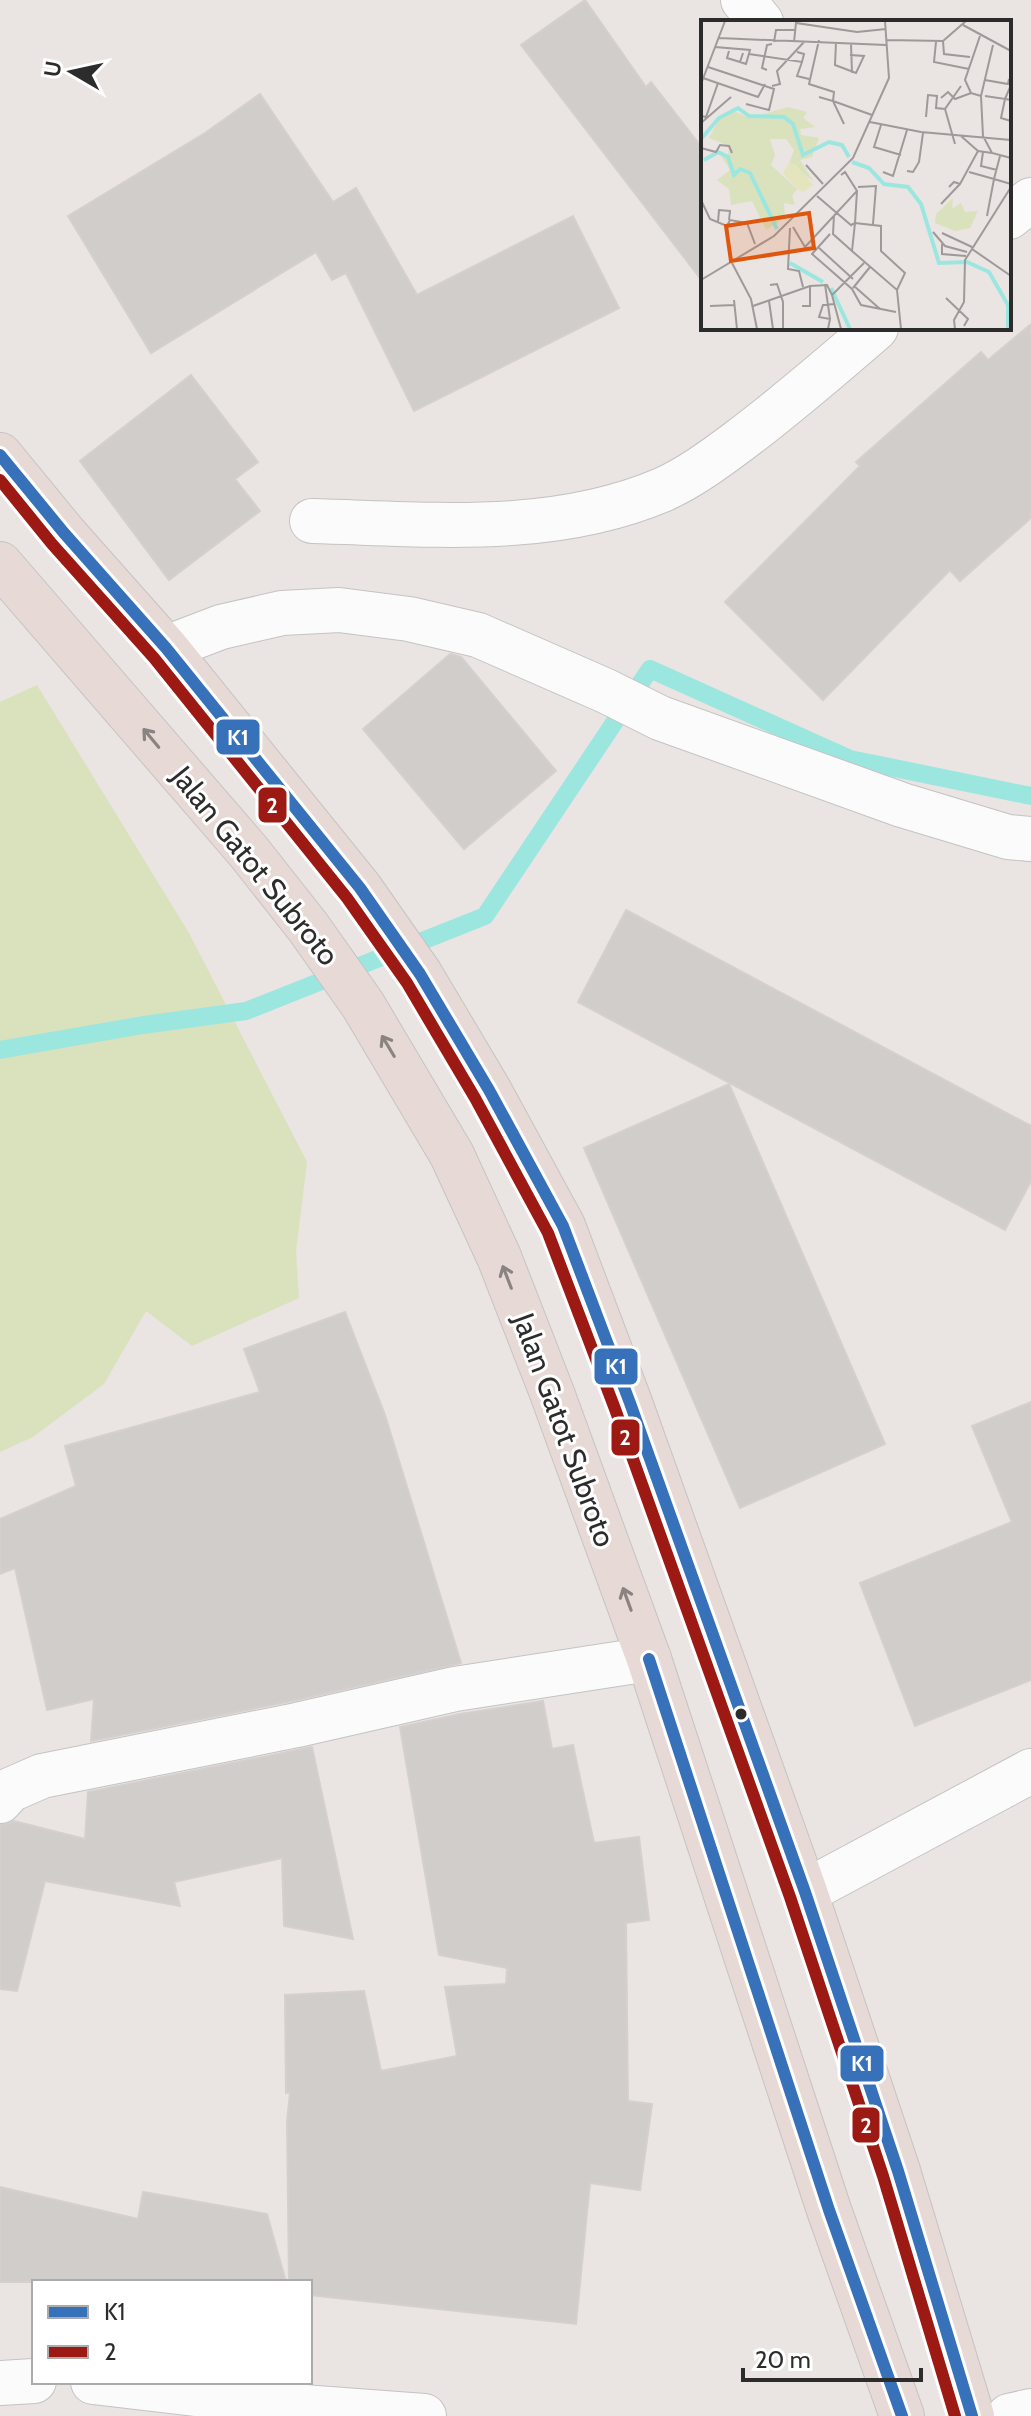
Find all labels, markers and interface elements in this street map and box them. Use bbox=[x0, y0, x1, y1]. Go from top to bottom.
inset map bbox=[701, 20, 1011, 330]
north arrow bbox=[32, 32, 112, 112]
text: U bbox=[38, 59, 67, 79]
line badge: K1 bbox=[215, 718, 261, 756]
text: K1 bbox=[227, 724, 249, 751]
one-way arrow bbox=[142, 728, 160, 749]
street label: Jalan Gatot Subroto bbox=[163, 758, 347, 973]
line badge: 2 bbox=[257, 786, 288, 824]
text: 2 bbox=[266, 792, 278, 819]
one-way arrow bbox=[380, 1035, 396, 1058]
one-way arrow bbox=[499, 1265, 513, 1290]
street label: Jalan Gatot Subroto bbox=[505, 1307, 624, 1552]
line badge: K1 bbox=[593, 1347, 639, 1386]
text: K1 bbox=[605, 1353, 627, 1380]
line badge: 2 bbox=[610, 1418, 641, 1457]
text: 2 bbox=[619, 1424, 631, 1451]
one-way arrow bbox=[619, 1587, 633, 1612]
unlabelled marker bbox=[733, 1706, 749, 1722]
line badge: K1 bbox=[839, 2044, 885, 2083]
text: K1 bbox=[851, 2050, 873, 2077]
line badge: 2 bbox=[851, 2106, 881, 2144]
text: 2 bbox=[860, 2112, 872, 2139]
legend bbox=[32, 2280, 312, 2384]
text: K1 bbox=[104, 2297, 125, 2326]
scale bar bbox=[743, 2332, 921, 2382]
text: 2 bbox=[104, 2337, 117, 2366]
text: 20 m bbox=[755, 2345, 811, 2374]

